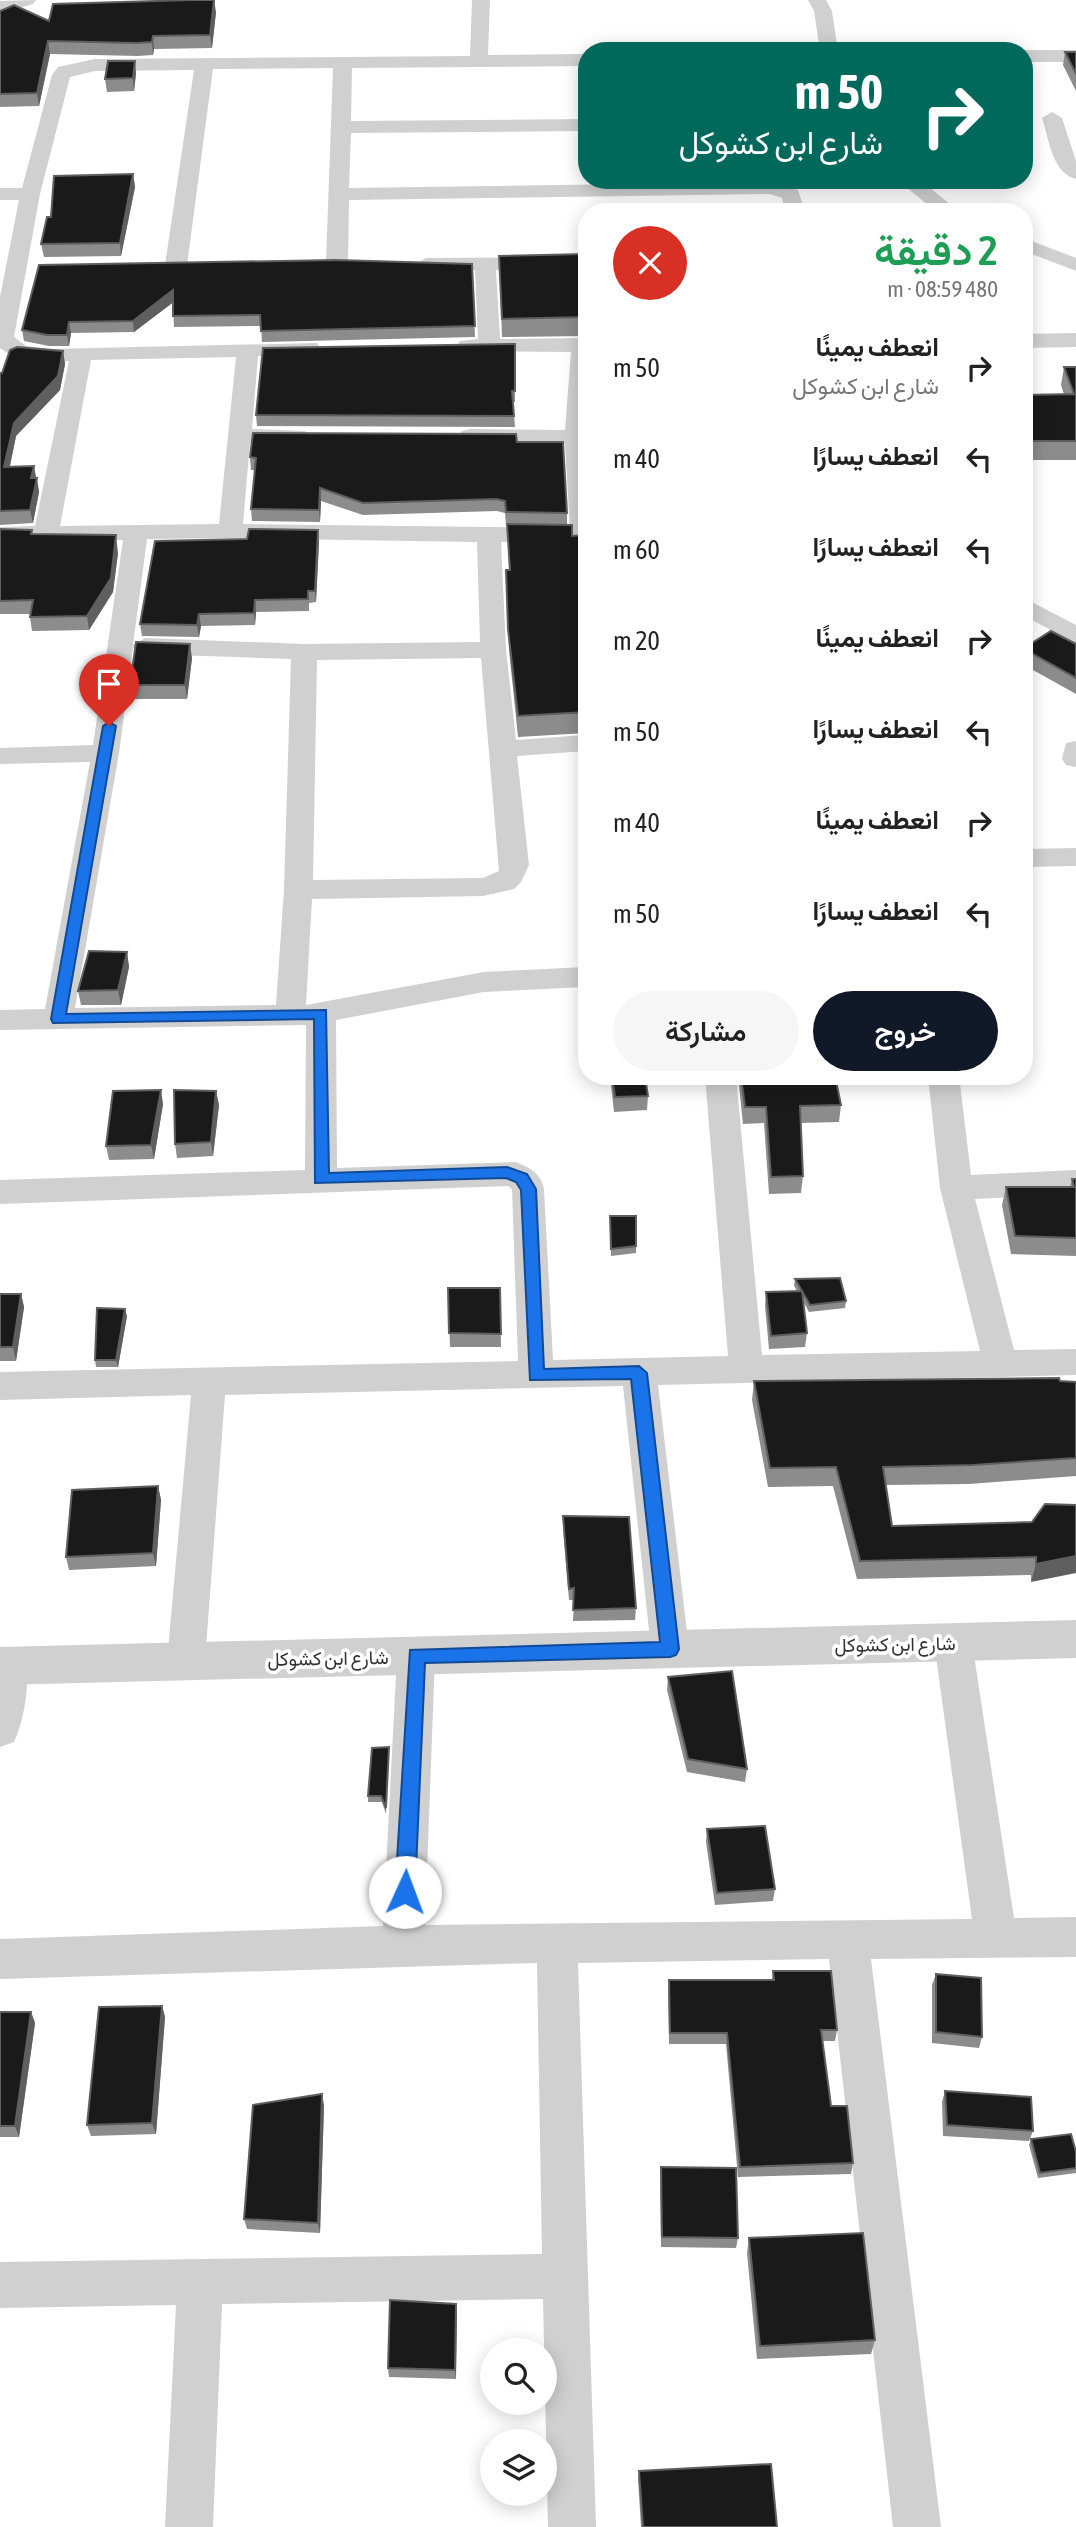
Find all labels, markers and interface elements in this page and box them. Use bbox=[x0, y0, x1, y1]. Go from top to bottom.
text: 50 m bbox=[795, 63, 883, 119]
icon: right bbox=[907, 70, 998, 161]
text: شارع ابن كشوكل bbox=[679, 124, 883, 161]
button: close bbox=[613, 226, 687, 300]
text: 2 دقيقة bbox=[874, 226, 998, 274]
text: 480 m · 08:59 bbox=[887, 276, 998, 302]
text: انعطف يمينًا bbox=[816, 332, 939, 362]
icon: right bbox=[960, 349, 998, 387]
text: 50 m bbox=[613, 353, 660, 383]
text: شارع ابن كشوكل bbox=[792, 373, 939, 399]
icon: left bbox=[960, 440, 998, 478]
text: انعطف يسارًا bbox=[812, 441, 939, 471]
text: 40 m bbox=[613, 444, 660, 474]
icon: left bbox=[960, 531, 998, 569]
text: انعطف يسارًا bbox=[812, 532, 939, 562]
text: 60 m bbox=[613, 535, 660, 565]
icon: right bbox=[960, 622, 998, 660]
text: انعطف يمينًا bbox=[816, 623, 939, 653]
text: 20 m bbox=[613, 626, 660, 656]
pin bbox=[79, 654, 139, 726]
icon: arrive bbox=[90, 665, 128, 703]
icon: left bbox=[960, 713, 998, 751]
text: انعطف يسارًا bbox=[812, 714, 939, 744]
text: 50 m bbox=[613, 717, 660, 747]
icon: right bbox=[960, 804, 998, 842]
text: انعطف يمينًا bbox=[816, 805, 939, 835]
text: 40 m bbox=[613, 808, 660, 838]
icon: left bbox=[960, 895, 998, 933]
text: انعطف يسارًا bbox=[812, 896, 939, 926]
text: 50 m bbox=[613, 899, 660, 929]
button: مشاركة bbox=[613, 991, 799, 1071]
button: خروج bbox=[813, 991, 998, 1071]
street label: شارع ابن كشوكل bbox=[834, 1632, 956, 1658]
street label: شارع ابن كشوكل bbox=[267, 1646, 389, 1672]
position arrow bbox=[368, 1855, 442, 1929]
map controls bbox=[480, 2338, 557, 2506]
button: search bbox=[480, 2338, 557, 2415]
button: layers bbox=[480, 2429, 557, 2506]

